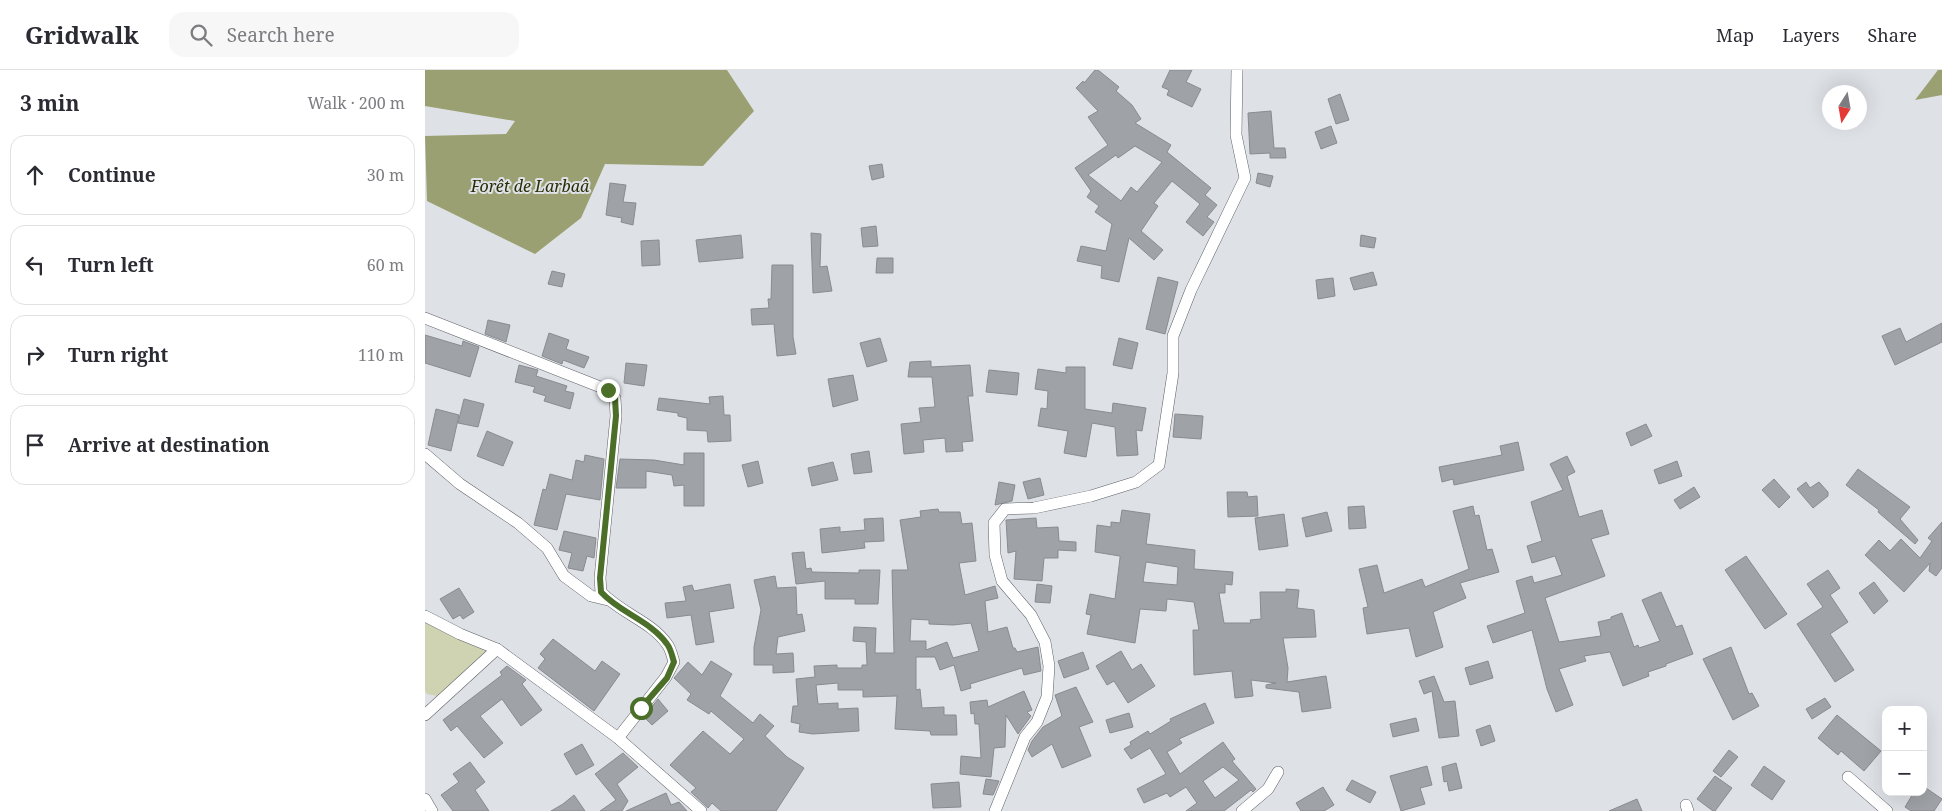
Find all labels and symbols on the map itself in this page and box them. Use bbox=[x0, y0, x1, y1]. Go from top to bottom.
north arrow bbox=[1822, 85, 1867, 130]
park label: Forêt de Larbaâ bbox=[470, 175, 590, 197]
route end bbox=[597, 379, 620, 402]
route start bbox=[630, 697, 653, 720]

